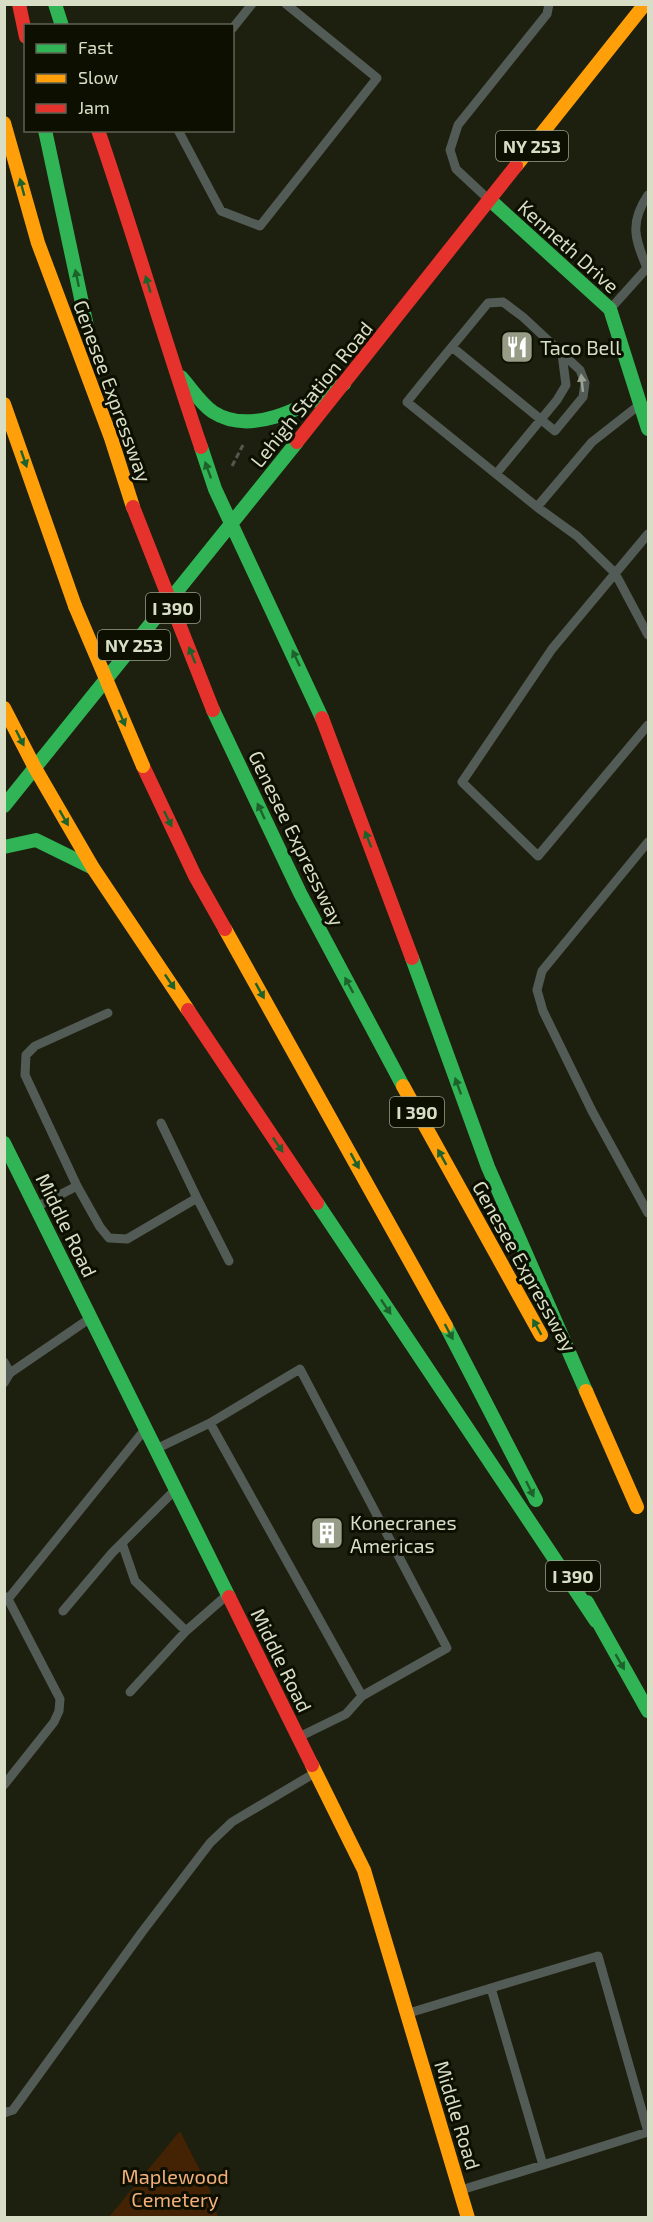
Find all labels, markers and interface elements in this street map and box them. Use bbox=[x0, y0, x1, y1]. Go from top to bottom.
legend bbox=[24, 24, 234, 132]
text: Fast bbox=[78, 36, 113, 58]
text: Slow bbox=[78, 66, 119, 88]
text: Jam bbox=[78, 96, 110, 118]
road number: NY 253 bbox=[496, 131, 568, 161]
one-way arrow bbox=[17, 178, 26, 196]
street label: Kenneth Drive bbox=[514, 194, 624, 298]
one-way arrow bbox=[72, 268, 81, 287]
one-way arrow bbox=[143, 275, 152, 293]
street label: Genesee Expressway bbox=[69, 297, 157, 486]
street label: Lehigh Station Road bbox=[245, 316, 377, 472]
restaurant icon: Taco Bell bbox=[499, 329, 535, 365]
place label: Taco Bell bbox=[540, 335, 621, 359]
one-way arrow bbox=[577, 373, 587, 392]
one-way arrow bbox=[19, 450, 29, 468]
one-way arrow bbox=[202, 461, 212, 479]
road number: I 390 bbox=[146, 593, 200, 623]
road number: NY 253 bbox=[98, 630, 170, 660]
one-way arrow bbox=[186, 646, 196, 664]
one-way arrow bbox=[291, 650, 300, 667]
one-way arrow bbox=[118, 710, 127, 727]
one-way arrow bbox=[15, 730, 25, 747]
street label: Genesee Expressway bbox=[244, 746, 350, 930]
one-way arrow bbox=[257, 803, 266, 820]
one-way arrow bbox=[59, 810, 70, 826]
one-way arrow bbox=[163, 811, 172, 828]
one-way arrow bbox=[363, 830, 372, 848]
one-way arrow bbox=[164, 974, 176, 990]
one-way arrow bbox=[344, 977, 354, 994]
one-way arrow bbox=[254, 983, 265, 999]
one-way arrow bbox=[453, 1076, 463, 1094]
road number: I 390 bbox=[390, 1097, 444, 1127]
one-way arrow bbox=[272, 1136, 284, 1152]
one-way arrow bbox=[437, 1148, 447, 1165]
one-way arrow bbox=[350, 1153, 360, 1170]
street label: Middle Road bbox=[32, 1169, 102, 1281]
street label: Genesee Expressway bbox=[468, 1176, 582, 1356]
one-way arrow bbox=[380, 1299, 391, 1315]
one-way arrow bbox=[532, 1318, 542, 1335]
one-way arrow bbox=[444, 1324, 454, 1341]
one-way arrow bbox=[526, 1480, 535, 1497]
place label: Konecranes Americas bbox=[350, 1510, 457, 1557]
building icon: Konecranes Americas bbox=[309, 1515, 345, 1551]
road number: I 390 bbox=[546, 1561, 600, 1591]
street label: Middle Road bbox=[247, 1604, 317, 1716]
one-way arrow bbox=[614, 1654, 625, 1670]
street label: Middle Road bbox=[430, 2058, 486, 2172]
park label: Maplewood Cemetery bbox=[121, 2164, 229, 2211]

